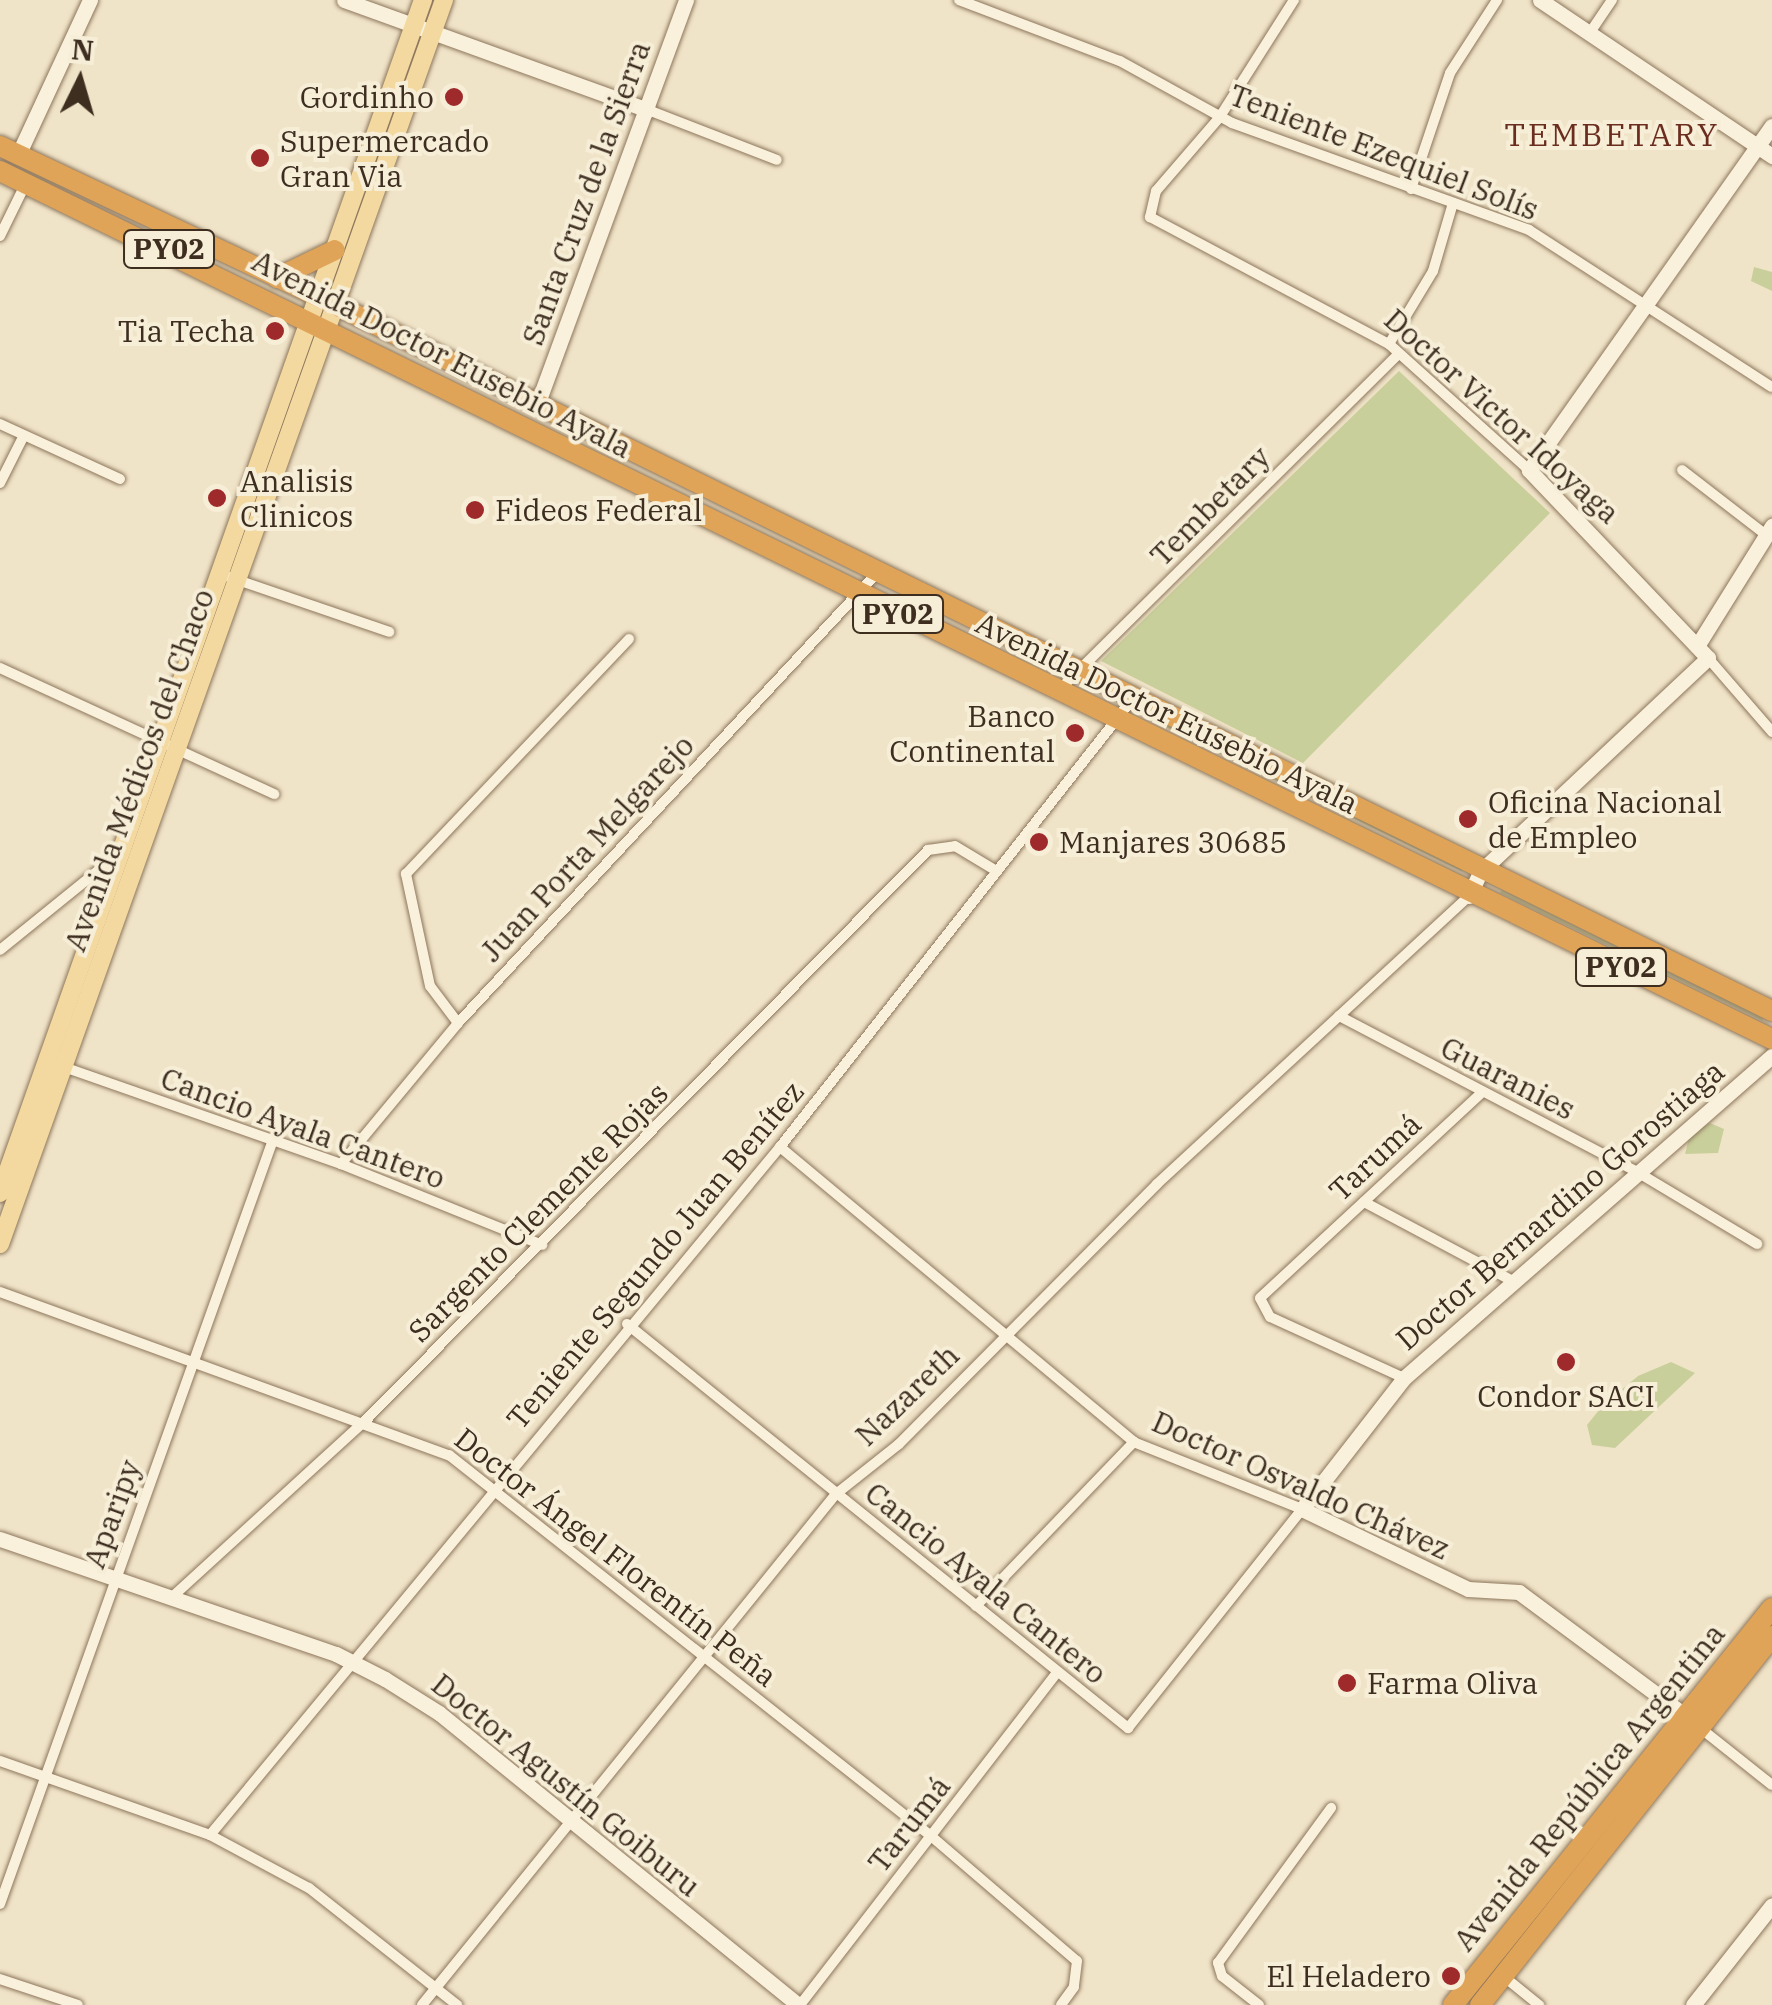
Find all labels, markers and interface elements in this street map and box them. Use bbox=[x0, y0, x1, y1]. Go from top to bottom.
north arrow bbox=[30, 30, 130, 130]
text: N bbox=[70, 30, 95, 69]
street label: Santa Cruz de la Sierra bbox=[514, 36, 658, 350]
street label: Teniente Ezequiel Solís bbox=[1224, 76, 1544, 228]
place label: Gordinho bbox=[300, 79, 434, 115]
marker: Gordinho bbox=[443, 86, 465, 108]
district label: TEMBETARY bbox=[1504, 115, 1720, 153]
place label: Supermercado Gran Via bbox=[280, 123, 489, 194]
marker: Supermercado Gran Via bbox=[249, 147, 271, 169]
road number: PY02 bbox=[121, 226, 216, 272]
street label: Avenida Doctor Eusebio Ayala bbox=[246, 242, 638, 466]
street label: Doctor Victor Idoyaga bbox=[1377, 301, 1627, 531]
place label: Tia Techa bbox=[118, 313, 255, 349]
marker: Tia Techa bbox=[264, 320, 286, 342]
street label: Tembetary bbox=[1143, 439, 1277, 573]
place label: Analisis Clinicos bbox=[240, 463, 353, 534]
marker: Analisis Clinicos bbox=[204, 485, 230, 511]
place label: Fideos Federal bbox=[495, 492, 702, 528]
marker: Fideos Federal bbox=[464, 499, 486, 521]
street label: Avenida Médicos del Chaco bbox=[57, 584, 221, 956]
road number: PY02 bbox=[850, 591, 946, 637]
street label: Avenida Doctor Eusebio Ayala bbox=[970, 605, 1364, 821]
place label: Banco Continental bbox=[889, 698, 1055, 768]
marker: Banco Continental bbox=[1064, 722, 1086, 744]
street label: Juan Porta Melgarejo bbox=[473, 727, 701, 969]
place label: Oficina Nacional de Empleo bbox=[1488, 784, 1722, 854]
marker: Oficina Nacional de Empleo bbox=[1457, 808, 1479, 830]
place label: Manjares 30685 bbox=[1059, 824, 1287, 860]
marker: Manjares 30685 bbox=[1028, 831, 1050, 853]
road number: PY02 bbox=[1574, 944, 1668, 990]
street label: Guaranies bbox=[1435, 1029, 1581, 1127]
street label: Doctor Bernardino Gorostiaga bbox=[1389, 1053, 1731, 1357]
street label: Cancio Ayala Cantero bbox=[156, 1060, 450, 1196]
street label: Teniente Segundo Juan Benítez bbox=[499, 1074, 811, 1436]
street label: Sargento Clemente Rojas bbox=[401, 1075, 675, 1349]
street label: Tarumá bbox=[1322, 1106, 1428, 1208]
street label: Nazareth bbox=[848, 1337, 966, 1453]
marker: Condor SACI bbox=[1555, 1351, 1577, 1373]
place label: Condor SACI bbox=[1477, 1378, 1655, 1414]
street label: Doctor Osvaldo Chávez bbox=[1147, 1403, 1455, 1567]
street label: Doctor Ángel Florentín Peña bbox=[448, 1420, 784, 1694]
street label: Aparipy bbox=[76, 1455, 148, 1573]
street label: Cancio Ayala Cantero bbox=[858, 1475, 1114, 1691]
street label: Avenida República Argentina bbox=[1446, 1616, 1732, 1958]
place label: Farma Oliva bbox=[1367, 1665, 1538, 1701]
street label: Doctor Agustín Goiburu bbox=[425, 1666, 707, 1904]
marker: Farma Oliva bbox=[1336, 1672, 1358, 1694]
street label: Tarumá bbox=[860, 1769, 958, 1879]
place label: El Heladero bbox=[1266, 1958, 1431, 1994]
marker: El Heladero bbox=[1440, 1965, 1462, 1987]

